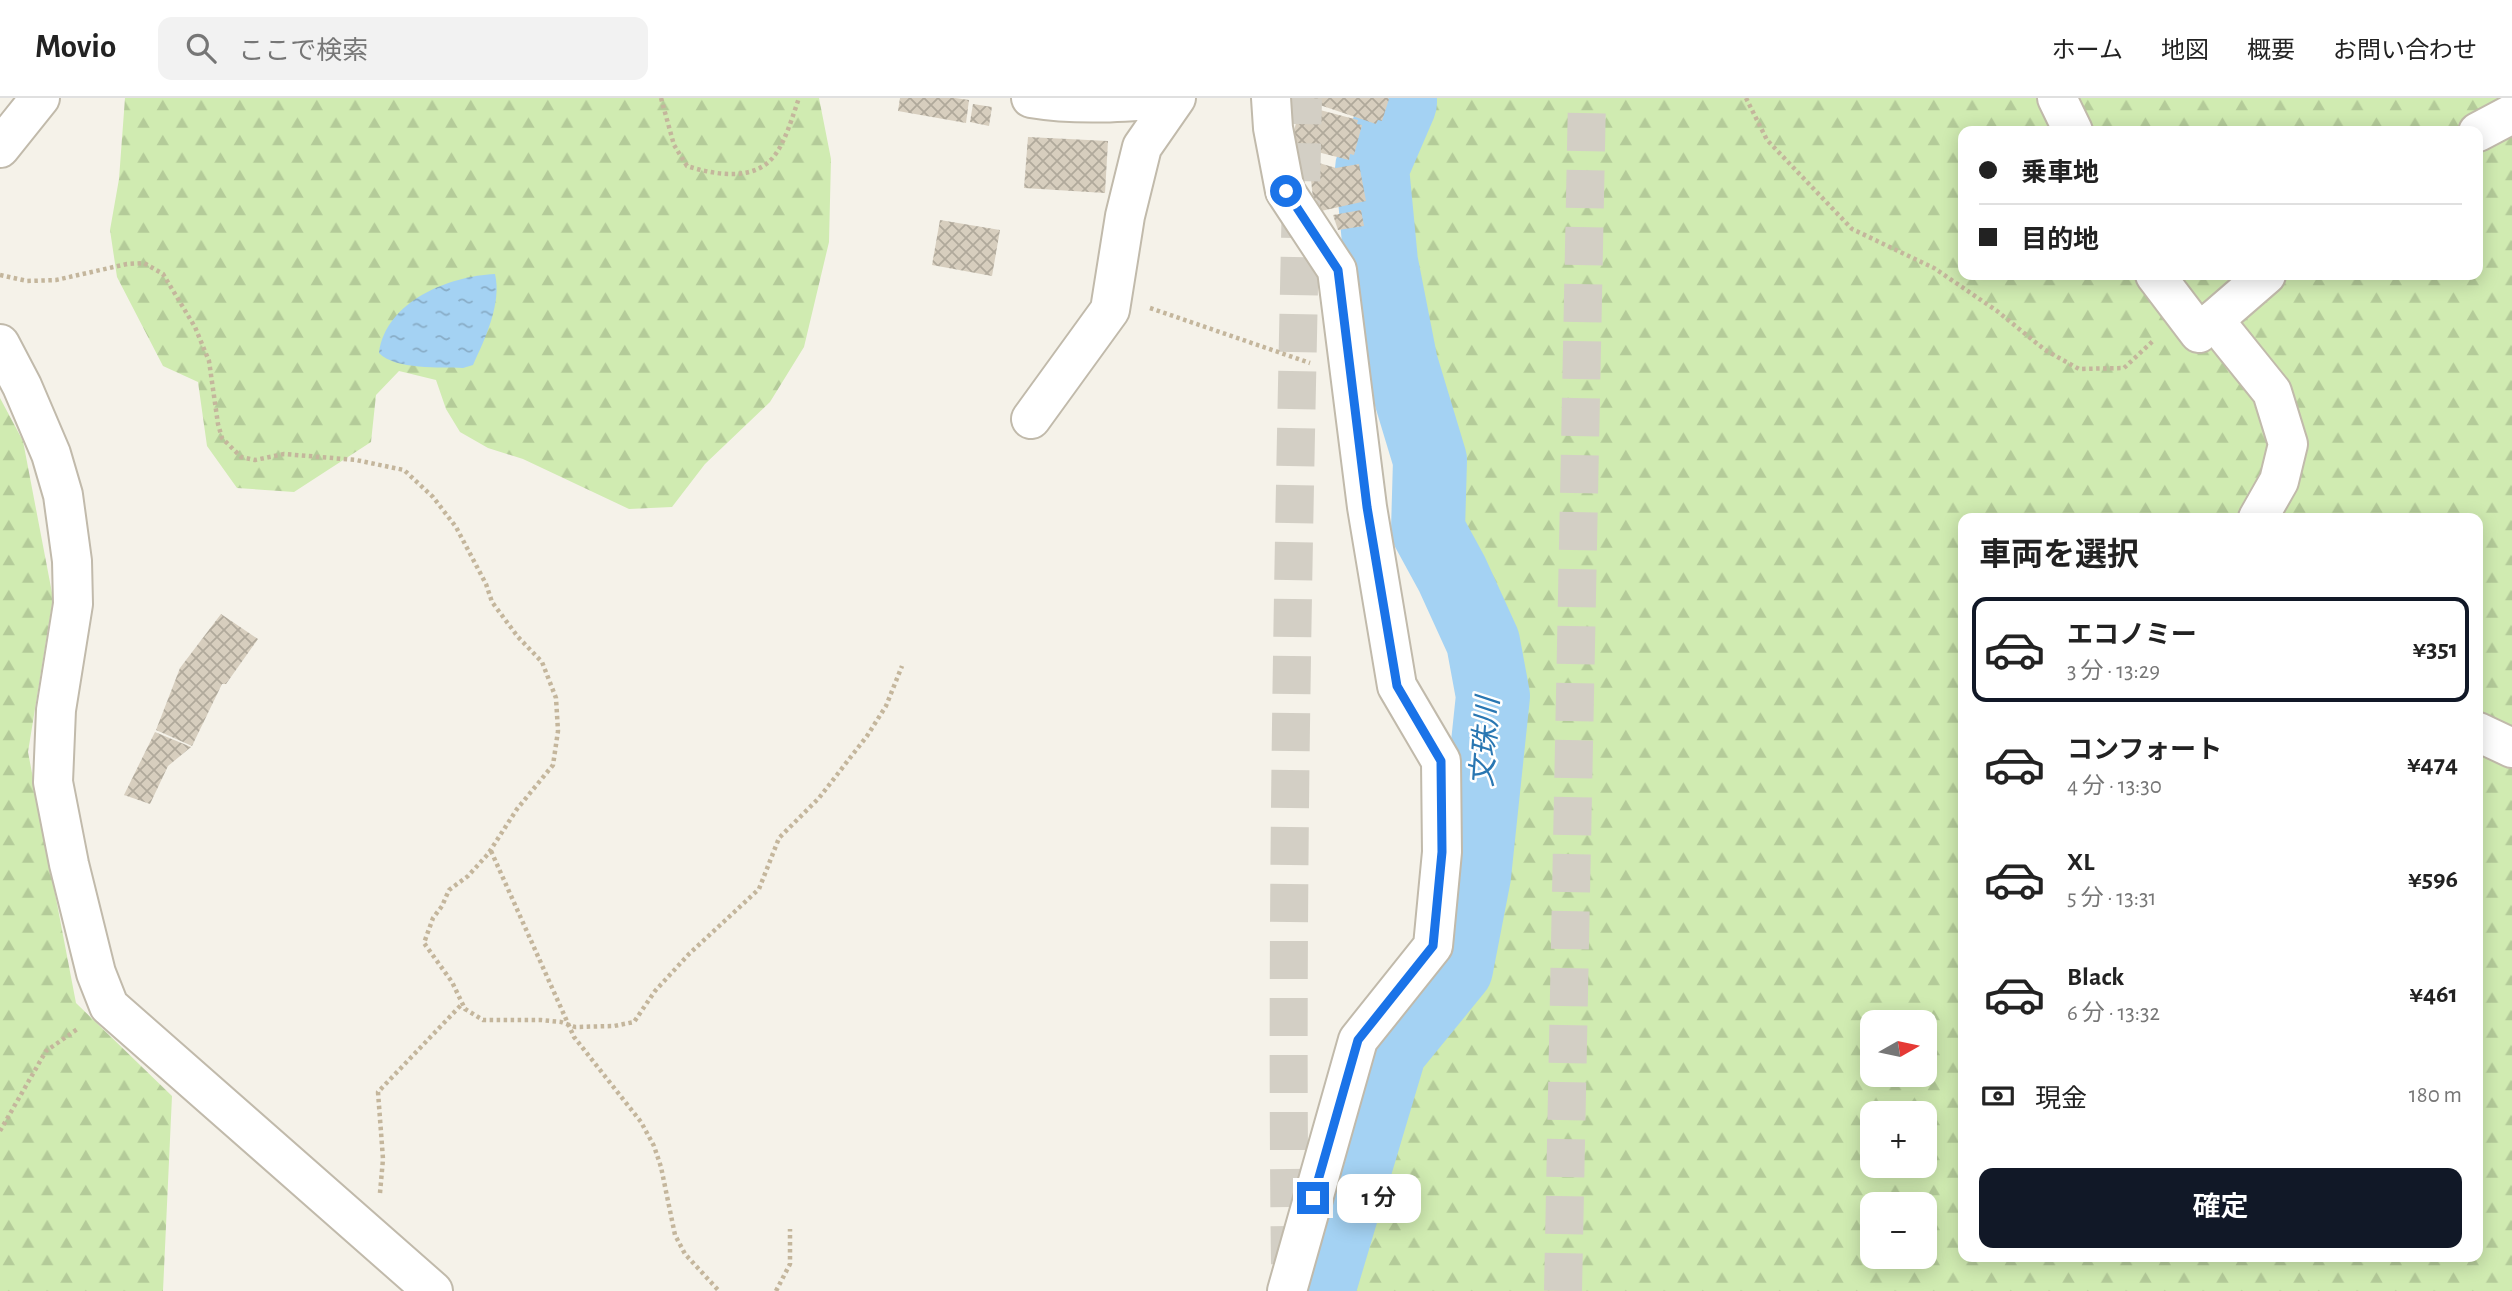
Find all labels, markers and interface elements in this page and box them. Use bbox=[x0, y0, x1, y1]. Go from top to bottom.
search box bbox=[158, 17, 648, 80]
icon: search bbox=[182, 29, 220, 67]
text: Movio bbox=[35, 31, 116, 64]
text: ここで検索 bbox=[238, 38, 368, 64]
text: ホーム bbox=[2052, 39, 2123, 63]
text: 地図 bbox=[2161, 39, 2209, 63]
text: 概要 bbox=[2247, 39, 2295, 63]
text: お問い合わせ bbox=[2333, 39, 2477, 63]
text: 乗車地 bbox=[2021, 160, 2099, 186]
route start bbox=[1270, 175, 1302, 207]
text: 目的地 bbox=[2021, 227, 2099, 253]
text: 車両を選択 bbox=[1979, 539, 2139, 571]
icon: car bbox=[1983, 618, 2046, 681]
text: エコノミー bbox=[2067, 622, 2197, 648]
text: ¥351 bbox=[2413, 636, 2458, 662]
text: 3 分 · 13:29 bbox=[2067, 660, 2160, 683]
water label: 文珠川 bbox=[1466, 693, 1504, 788]
icon: car bbox=[1983, 733, 2046, 796]
text: コンフォート bbox=[2067, 737, 2222, 763]
text: ¥474 bbox=[2407, 751, 2458, 777]
text: 4 分 · 13:30 bbox=[2067, 775, 2162, 798]
icon: car bbox=[1983, 848, 2046, 911]
text: XL bbox=[2067, 849, 2094, 875]
text: ¥596 bbox=[2408, 866, 2458, 892]
text: 5 分 · 13:31 bbox=[2067, 887, 2156, 910]
icon: car bbox=[1983, 963, 2046, 1026]
text: Black bbox=[2067, 964, 2124, 990]
text: ¥461 bbox=[2409, 981, 2458, 1007]
text: 6 分 · 13:32 bbox=[2067, 1002, 2160, 1025]
north arrow bbox=[1860, 1010, 1937, 1087]
map controls bbox=[1860, 1010, 1937, 1269]
icon: cash bbox=[1979, 1077, 2017, 1115]
text: 180 m bbox=[2409, 1084, 2462, 1107]
text: 現金 bbox=[2035, 1086, 2087, 1112]
button: + bbox=[1860, 1101, 1937, 1178]
button: 確定 bbox=[1979, 1168, 2462, 1248]
callout: 1 分 bbox=[1338, 1174, 1422, 1222]
route end bbox=[1297, 1182, 1329, 1214]
text: 1 分 bbox=[1362, 1187, 1396, 1210]
button: − bbox=[1860, 1192, 1937, 1269]

